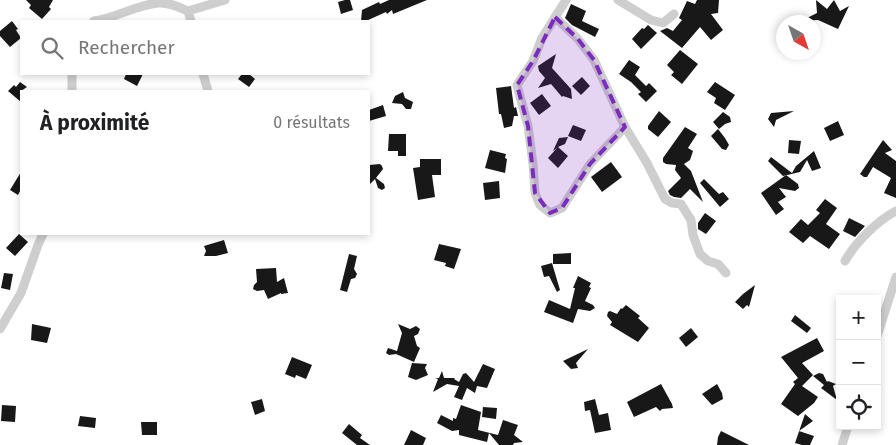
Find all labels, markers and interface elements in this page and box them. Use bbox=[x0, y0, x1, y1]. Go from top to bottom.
north arrow bbox=[776, 15, 821, 60]
search box bbox=[20, 20, 370, 75]
icon: search bbox=[38, 34, 66, 62]
text: Rechercher bbox=[78, 36, 175, 59]
text: À proximité bbox=[40, 110, 149, 136]
text: 0 résultats bbox=[273, 113, 350, 132]
map controls bbox=[836, 295, 881, 430]
button: + bbox=[836, 295, 881, 340]
button: − bbox=[836, 340, 881, 385]
button: locate bbox=[836, 385, 881, 430]

